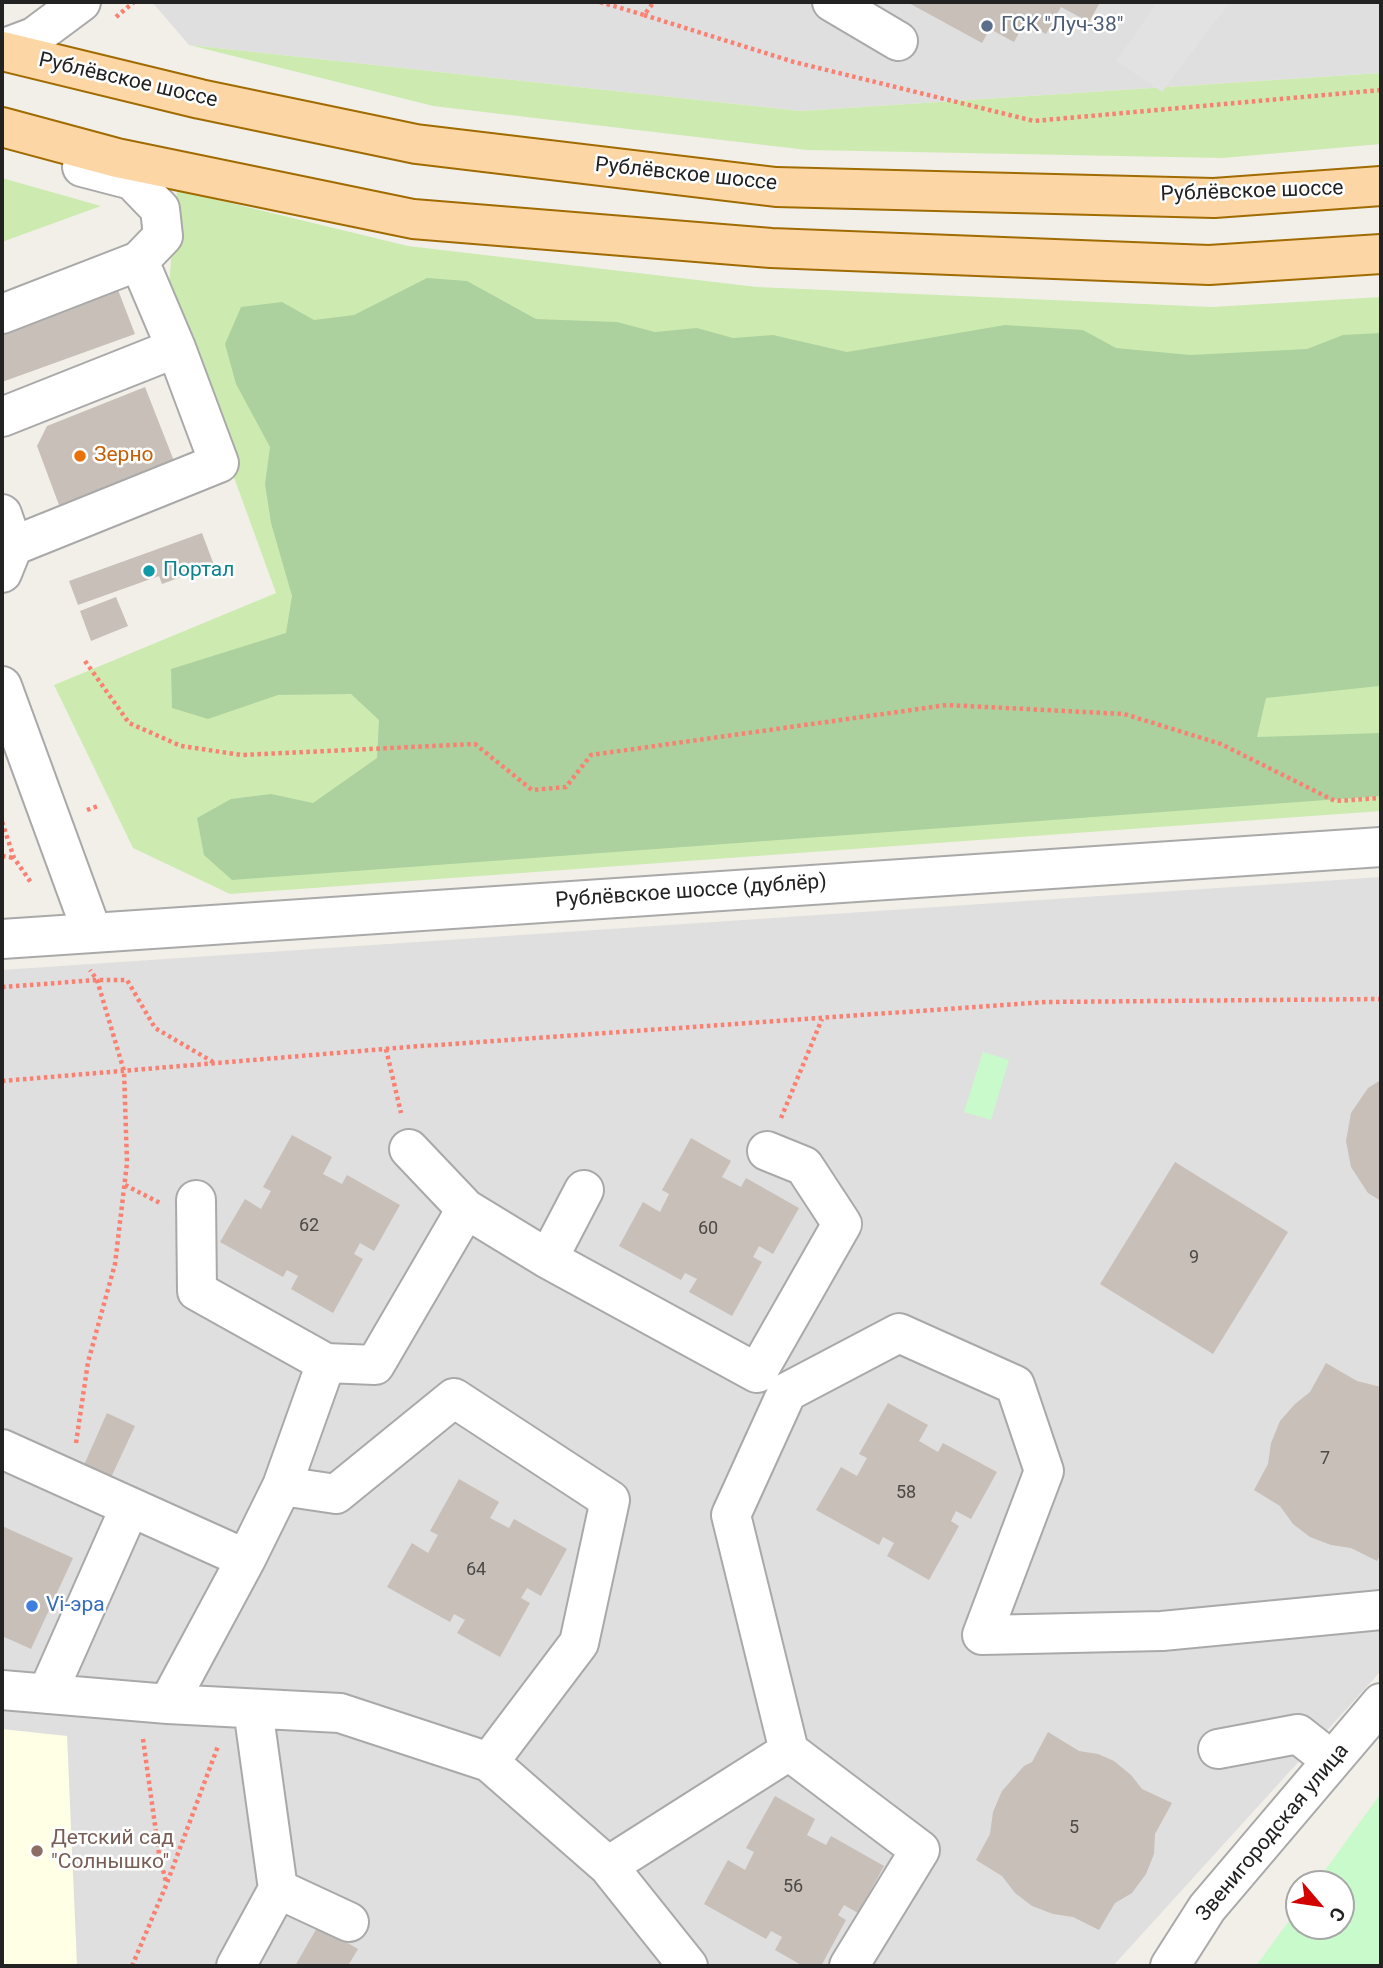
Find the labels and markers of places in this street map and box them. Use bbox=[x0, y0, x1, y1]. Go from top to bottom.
place label: ГСК "Луч-38" bbox=[1001, 13, 1123, 39]
marker: ГСК "Луч-38" bbox=[979, 18, 995, 34]
place label: Зерно bbox=[94, 443, 153, 469]
marker: Зерно bbox=[72, 448, 88, 464]
place label: Портал bbox=[163, 558, 234, 584]
marker: Портал bbox=[141, 563, 157, 579]
place label: Vi-эра bbox=[46, 1593, 105, 1619]
marker: Vi-эра bbox=[24, 1598, 40, 1614]
place label: Детский сад "Солнышко" bbox=[51, 1826, 174, 1876]
marker: Детский сад "Солнышко" bbox=[29, 1843, 45, 1859]

